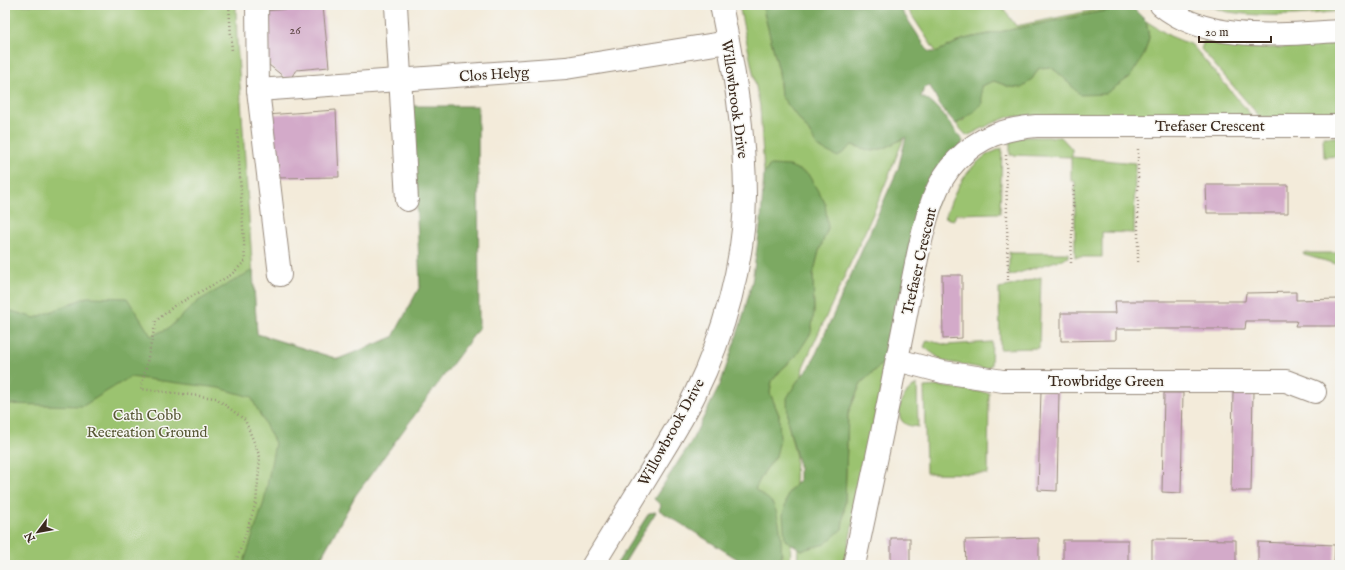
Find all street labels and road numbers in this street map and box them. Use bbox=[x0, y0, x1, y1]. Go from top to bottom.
street label: Willowbrook Drive bbox=[717, 38, 752, 160]
street label: Clos Helyg bbox=[458, 63, 531, 86]
street label: Trefaser Crescent bbox=[1155, 117, 1265, 136]
street label: Trefaser Crescent bbox=[898, 205, 941, 317]
street label: Trowbridge Green bbox=[1048, 372, 1164, 391]
street label: Willowbrook Drive bbox=[634, 375, 709, 489]

